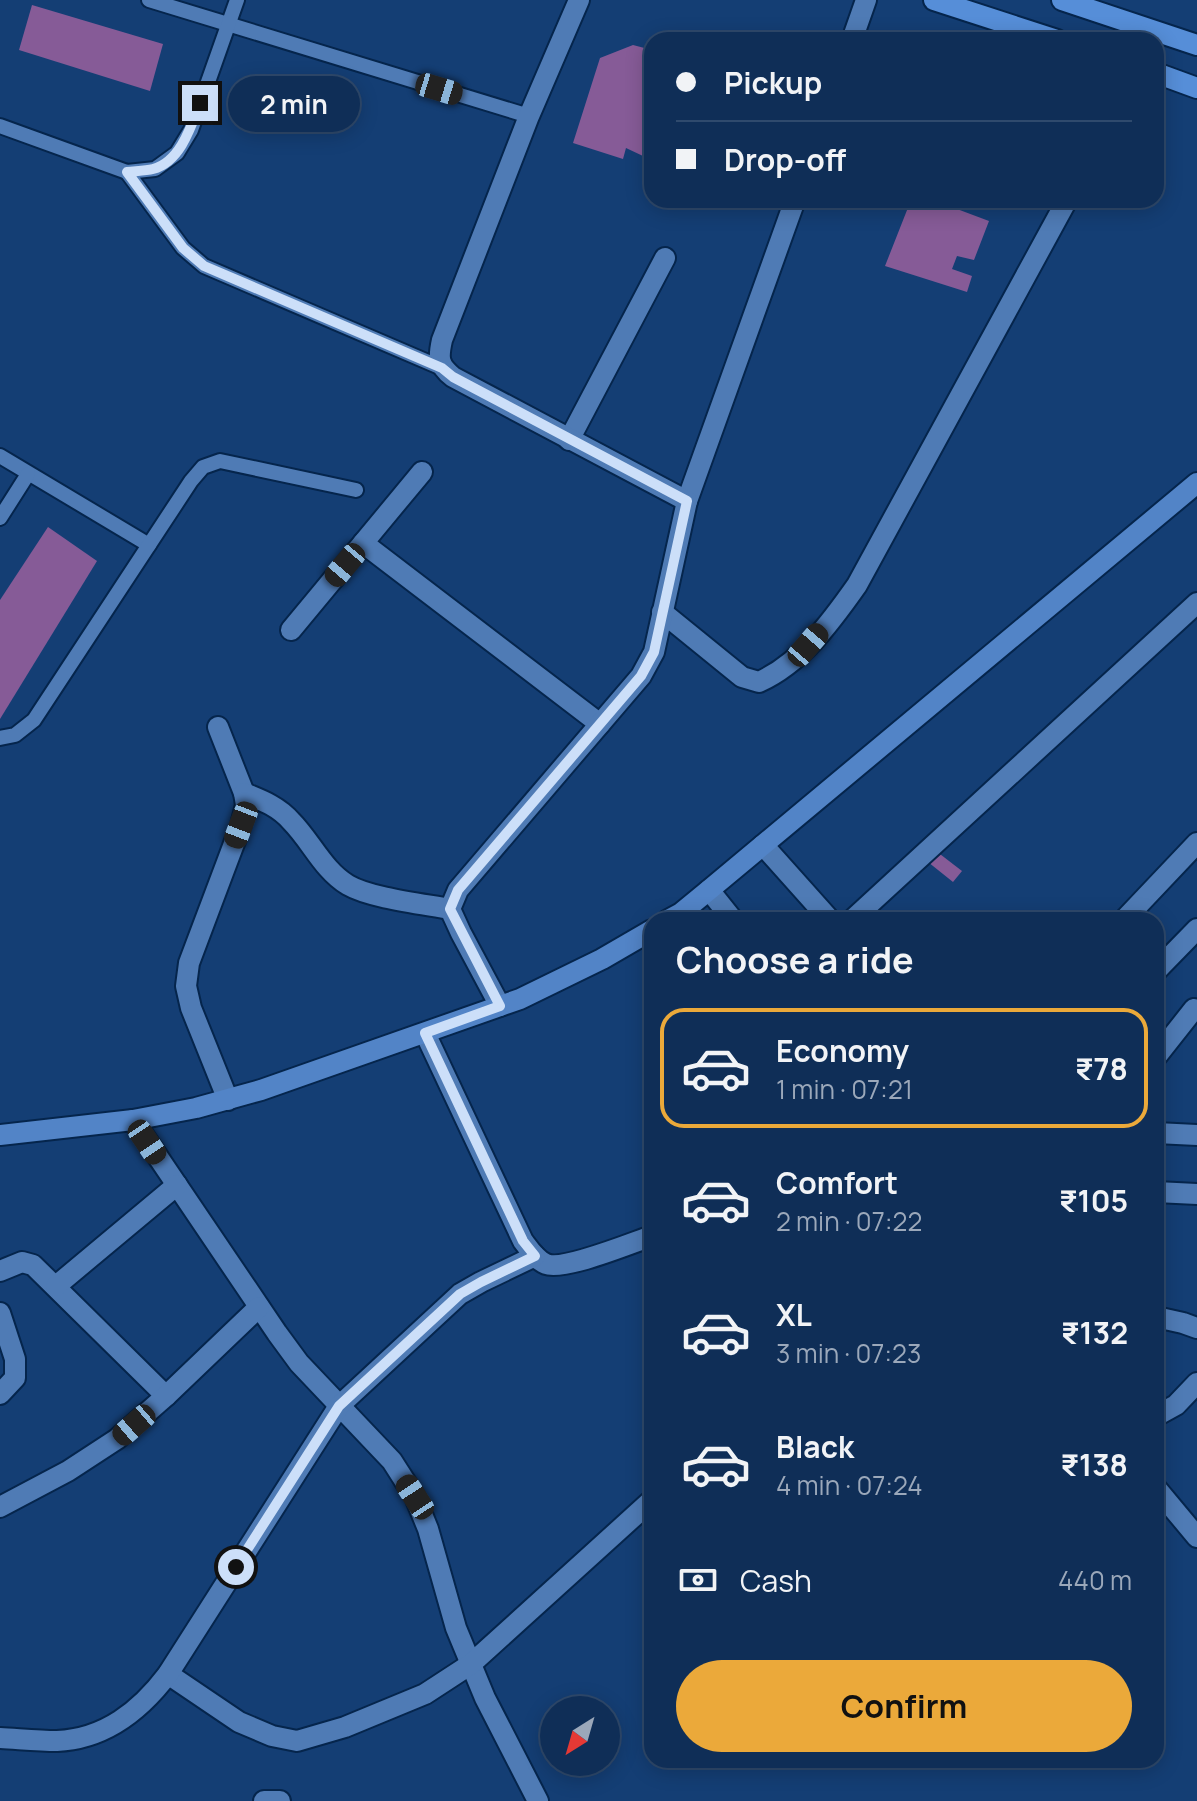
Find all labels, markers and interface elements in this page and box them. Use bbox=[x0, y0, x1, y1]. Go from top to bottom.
text: Pickup bbox=[724, 62, 822, 103]
car bbox=[413, 71, 465, 107]
callout: 2 min bbox=[228, 75, 360, 131]
route end bbox=[182, 85, 218, 121]
text: 2 min bbox=[260, 86, 328, 122]
text: Drop-off bbox=[724, 139, 846, 180]
car bbox=[320, 539, 370, 591]
car bbox=[783, 619, 833, 671]
car bbox=[221, 798, 261, 852]
text: Choose a ride bbox=[676, 935, 914, 984]
text: Economy bbox=[776, 1030, 909, 1071]
icon: car bbox=[680, 1032, 752, 1104]
text: ₹78 bbox=[1075, 1048, 1128, 1089]
text: 1 min · 07:21 bbox=[776, 1071, 913, 1107]
car bbox=[124, 1115, 170, 1169]
text: Comfort bbox=[776, 1162, 898, 1203]
icon: car bbox=[680, 1164, 752, 1236]
text: ₹105 bbox=[1059, 1180, 1128, 1221]
text: 2 min · 07:22 bbox=[776, 1203, 922, 1239]
text: XL bbox=[776, 1294, 812, 1335]
icon: car bbox=[680, 1296, 752, 1368]
text: ₹132 bbox=[1061, 1312, 1128, 1353]
text: 3 min · 07:23 bbox=[776, 1335, 921, 1371]
car bbox=[108, 1400, 160, 1450]
text: Black bbox=[776, 1426, 854, 1467]
icon: car bbox=[680, 1428, 752, 1500]
text: ₹138 bbox=[1060, 1444, 1128, 1485]
text: 4 min · 07:24 bbox=[776, 1467, 923, 1503]
car bbox=[392, 1470, 438, 1524]
route start bbox=[218, 1549, 254, 1585]
icon: cash bbox=[676, 1558, 720, 1602]
text: Cash bbox=[740, 1560, 812, 1601]
text: 440 m bbox=[1058, 1562, 1132, 1598]
button: Confirm bbox=[676, 1660, 1132, 1752]
north arrow bbox=[540, 1696, 620, 1776]
map controls bbox=[540, 1696, 620, 1776]

